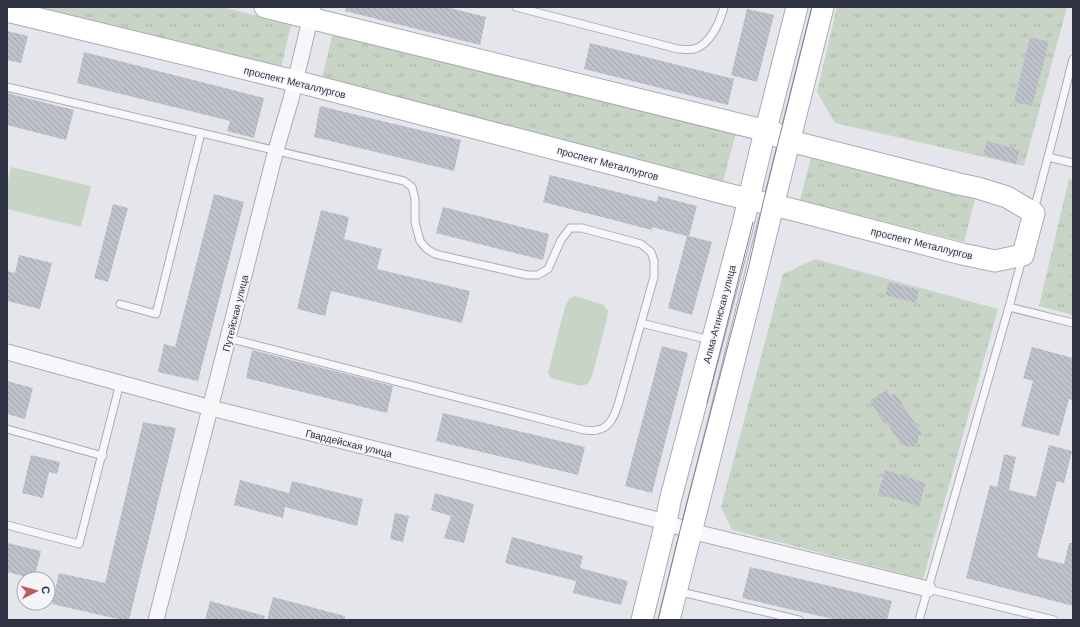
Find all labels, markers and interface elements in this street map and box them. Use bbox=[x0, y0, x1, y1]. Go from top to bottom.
street label: проспект Металлургов bbox=[243, 65, 347, 100]
street label: проспект Металлургов bbox=[556, 145, 660, 182]
street label: проспект Металлургов bbox=[870, 226, 974, 261]
street label: Алма-Атинская улица bbox=[701, 263, 738, 364]
street label: Путейская улица bbox=[221, 273, 250, 353]
street label: Гвардейская улица bbox=[304, 427, 394, 460]
north arrow bbox=[16, 571, 56, 611]
text: С bbox=[40, 585, 52, 595]

